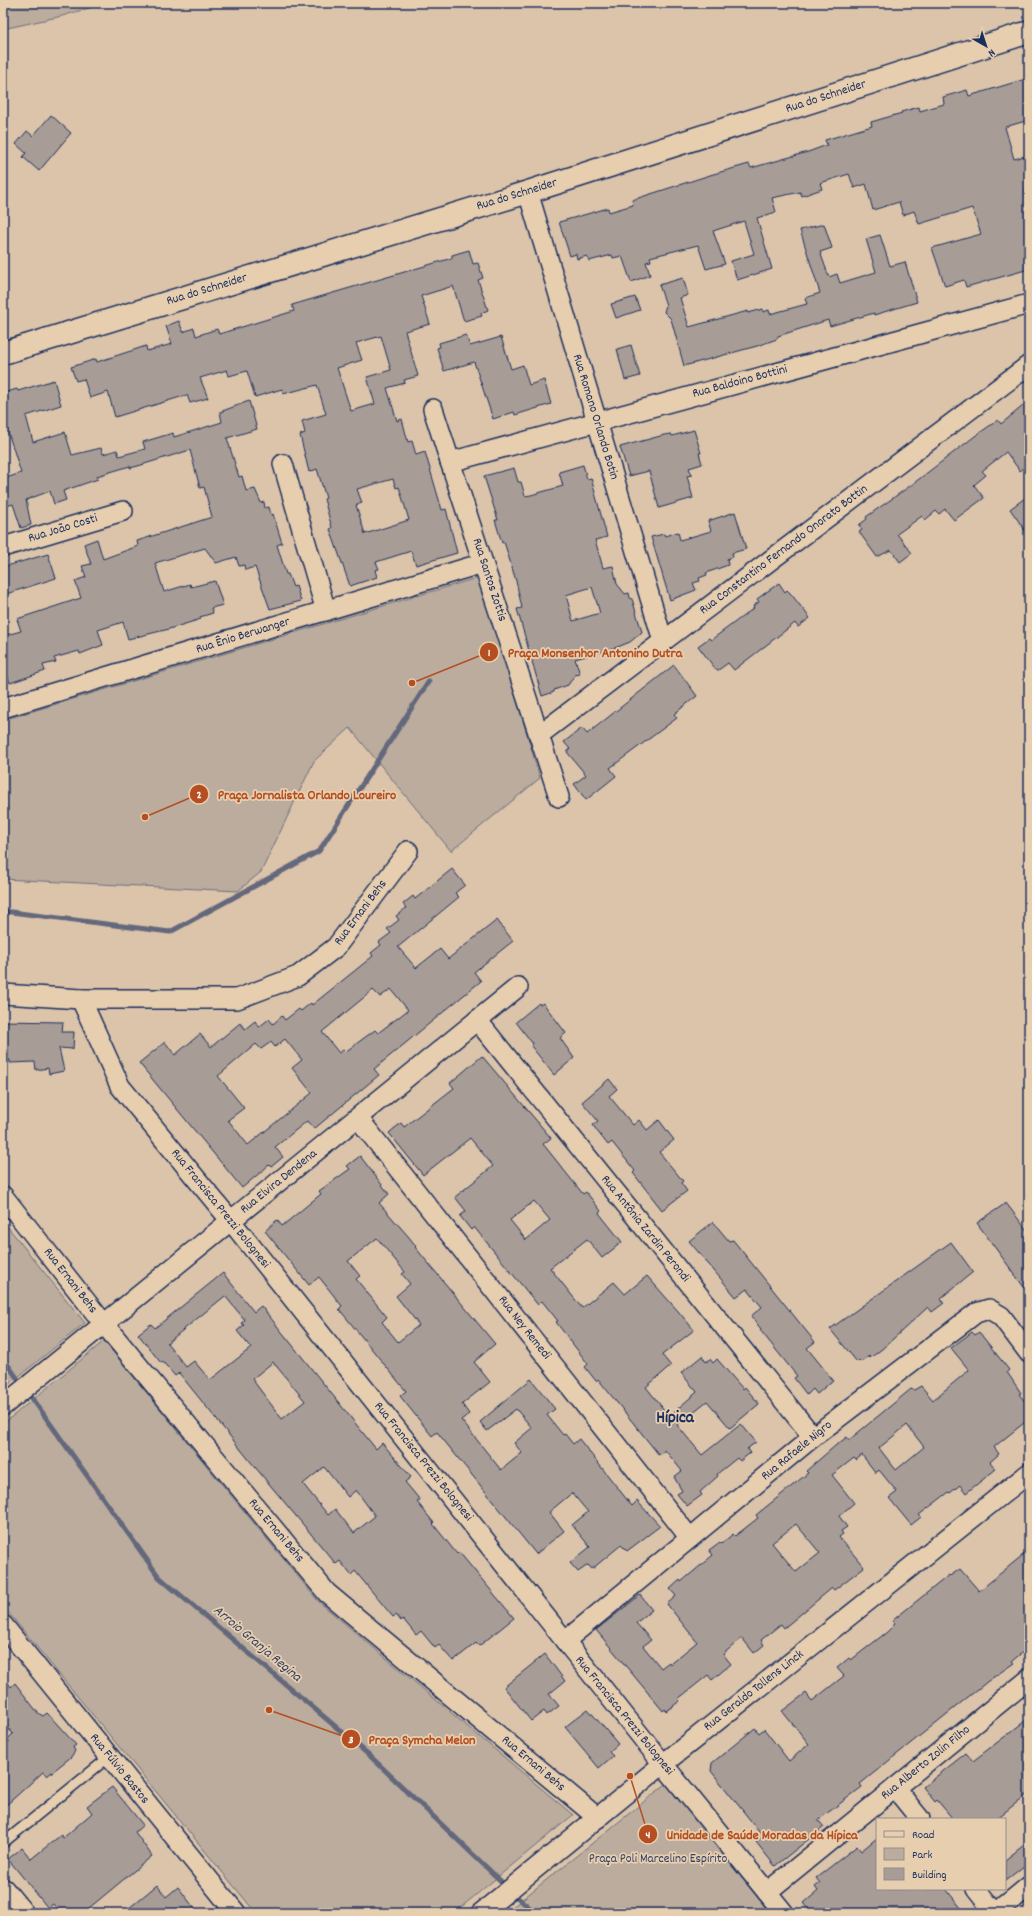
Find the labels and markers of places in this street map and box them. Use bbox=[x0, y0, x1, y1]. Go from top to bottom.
callout: Praça Monsenhor Antonino Dutra bbox=[479, 639, 690, 665]
callout: Praça Jornalista Orlando Loureiro bbox=[189, 781, 404, 807]
callout: Praça Symcha Melon bbox=[341, 1726, 484, 1752]
callout: Unidade de Saúde Moradas da Hípica bbox=[638, 1821, 865, 1847]

